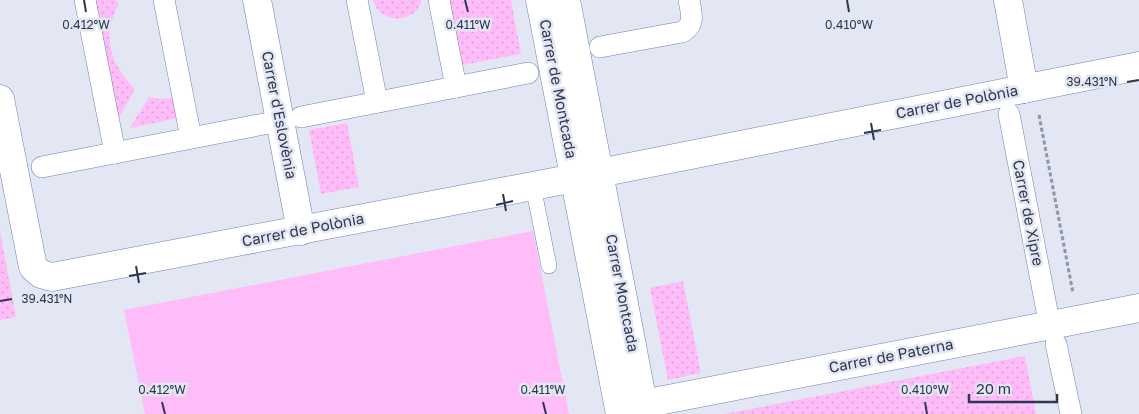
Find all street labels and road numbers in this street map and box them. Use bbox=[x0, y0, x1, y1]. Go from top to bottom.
street label: Carrer de Montcada bbox=[537, 18, 581, 160]
street label: Carrer d'Eslovènia bbox=[259, 49, 301, 180]
street label: Carrer de Polònia bbox=[894, 80, 1020, 122]
street label: Carrer de Xipre bbox=[1010, 158, 1048, 268]
street label: Carrer de Polònia bbox=[240, 208, 366, 250]
street label: Carrer Montcada bbox=[603, 232, 643, 353]
street label: Carrer de Paterna bbox=[827, 334, 955, 376]

